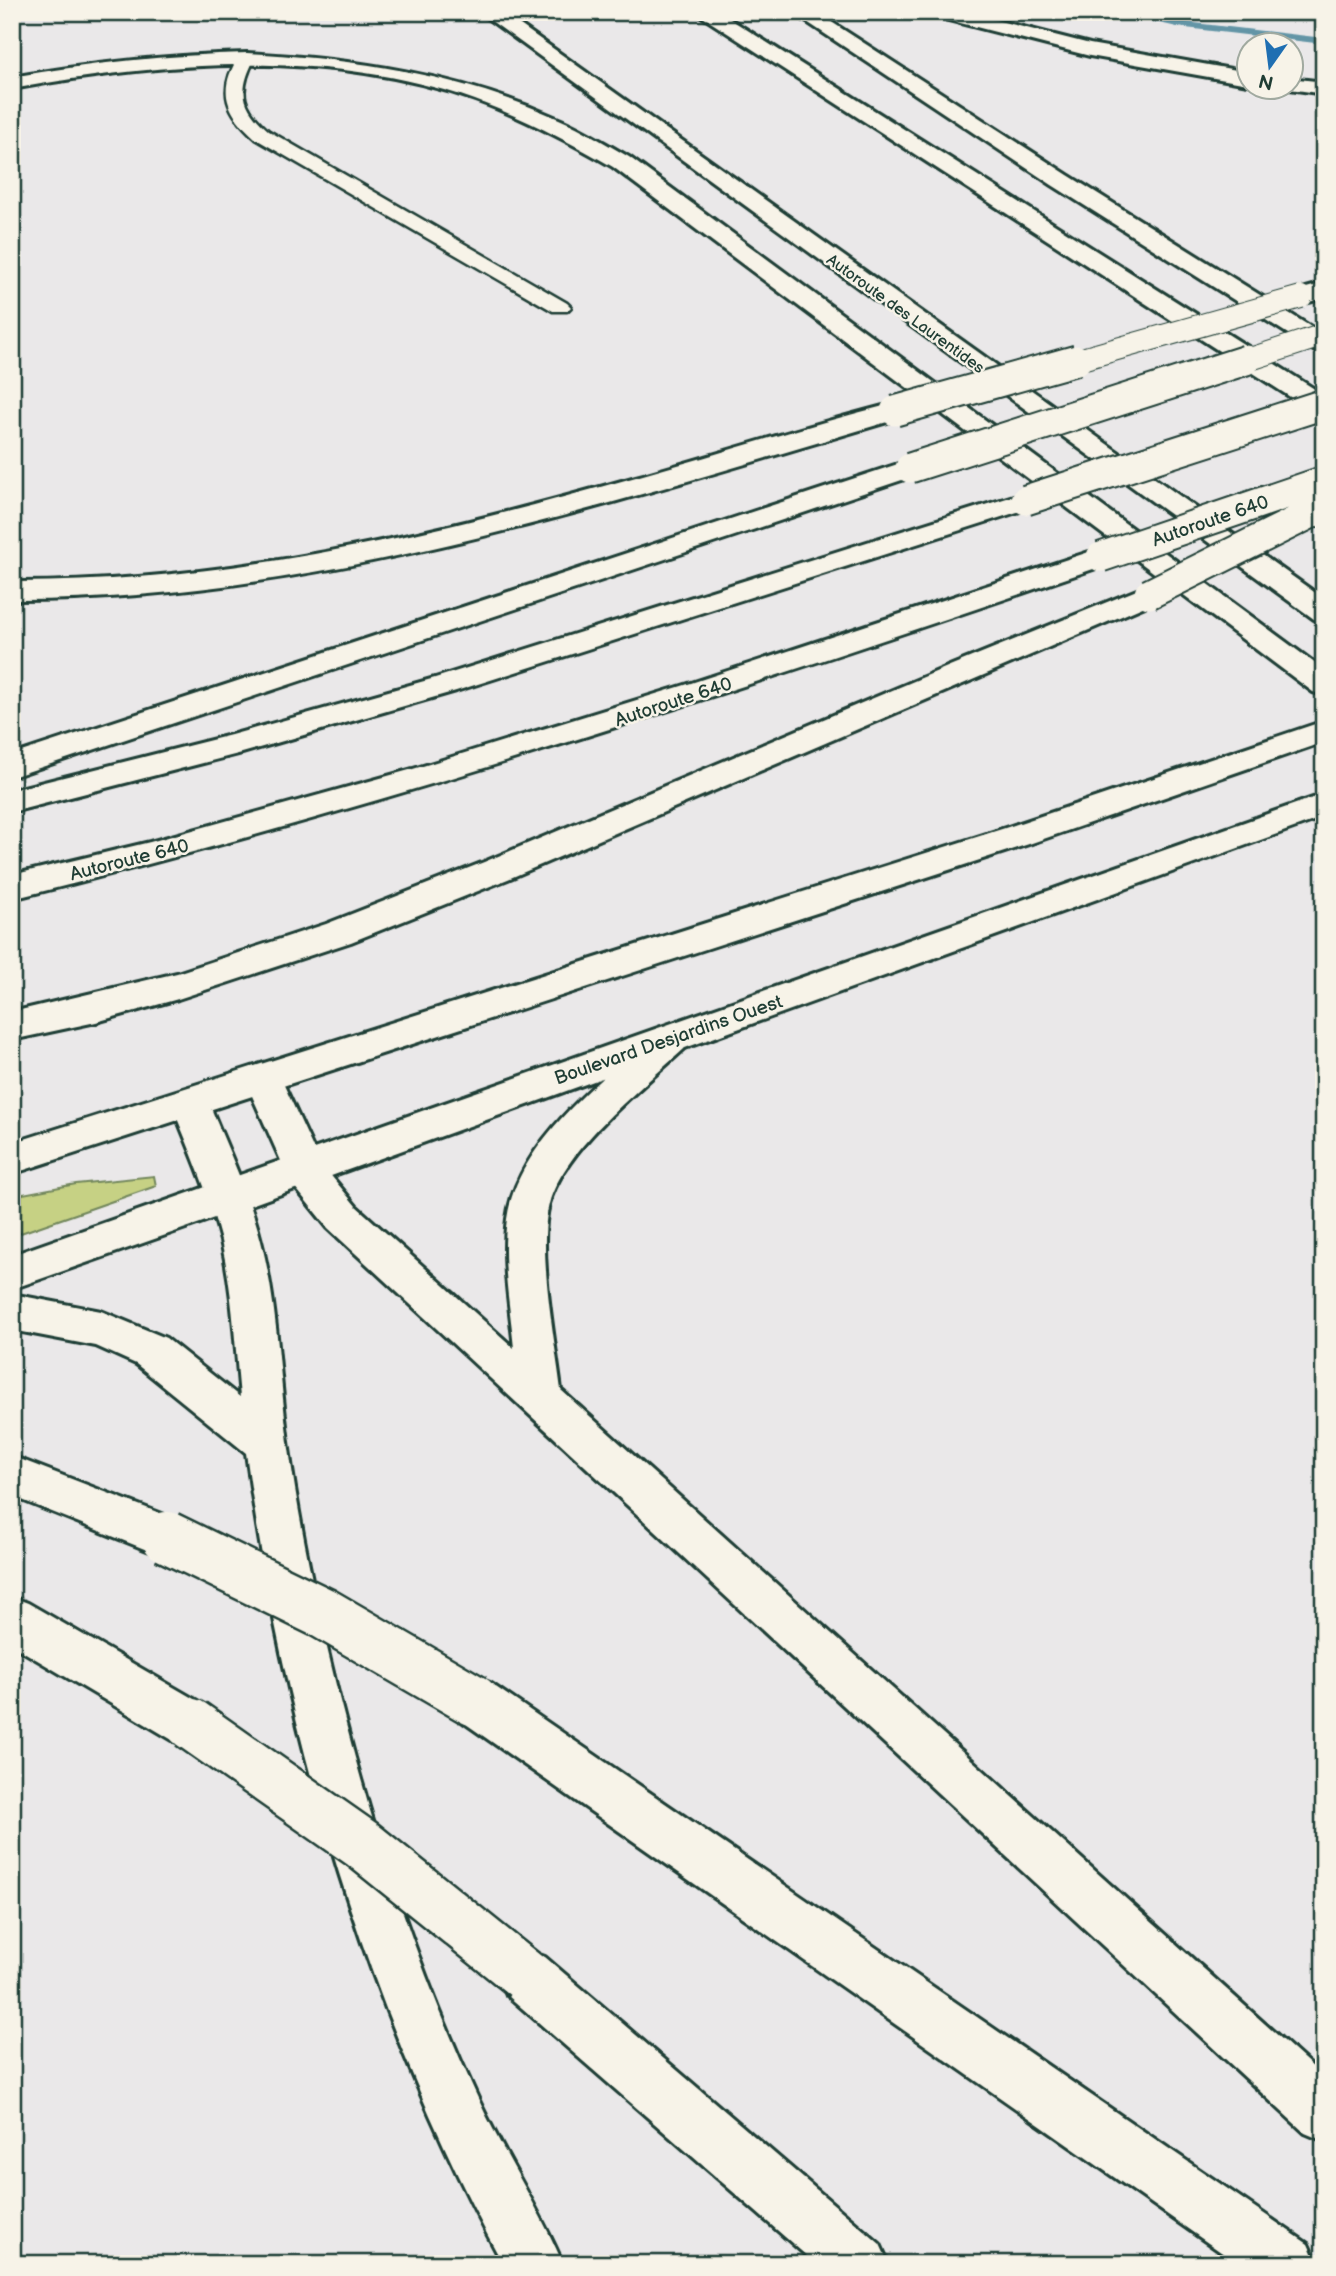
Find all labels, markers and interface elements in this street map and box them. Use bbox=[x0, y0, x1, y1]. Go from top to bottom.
north arrow bbox=[1234, 32, 1304, 102]
text: N bbox=[1257, 68, 1276, 94]
street label: Autoroute des Laurentides bbox=[823, 251, 988, 378]
street label: Autoroute 640 bbox=[1149, 491, 1272, 552]
street label: Autoroute 640 bbox=[612, 673, 735, 732]
street label: Autoroute 640 bbox=[68, 835, 191, 886]
street label: Boulevard Desjardins Ouest bbox=[551, 990, 786, 1090]

